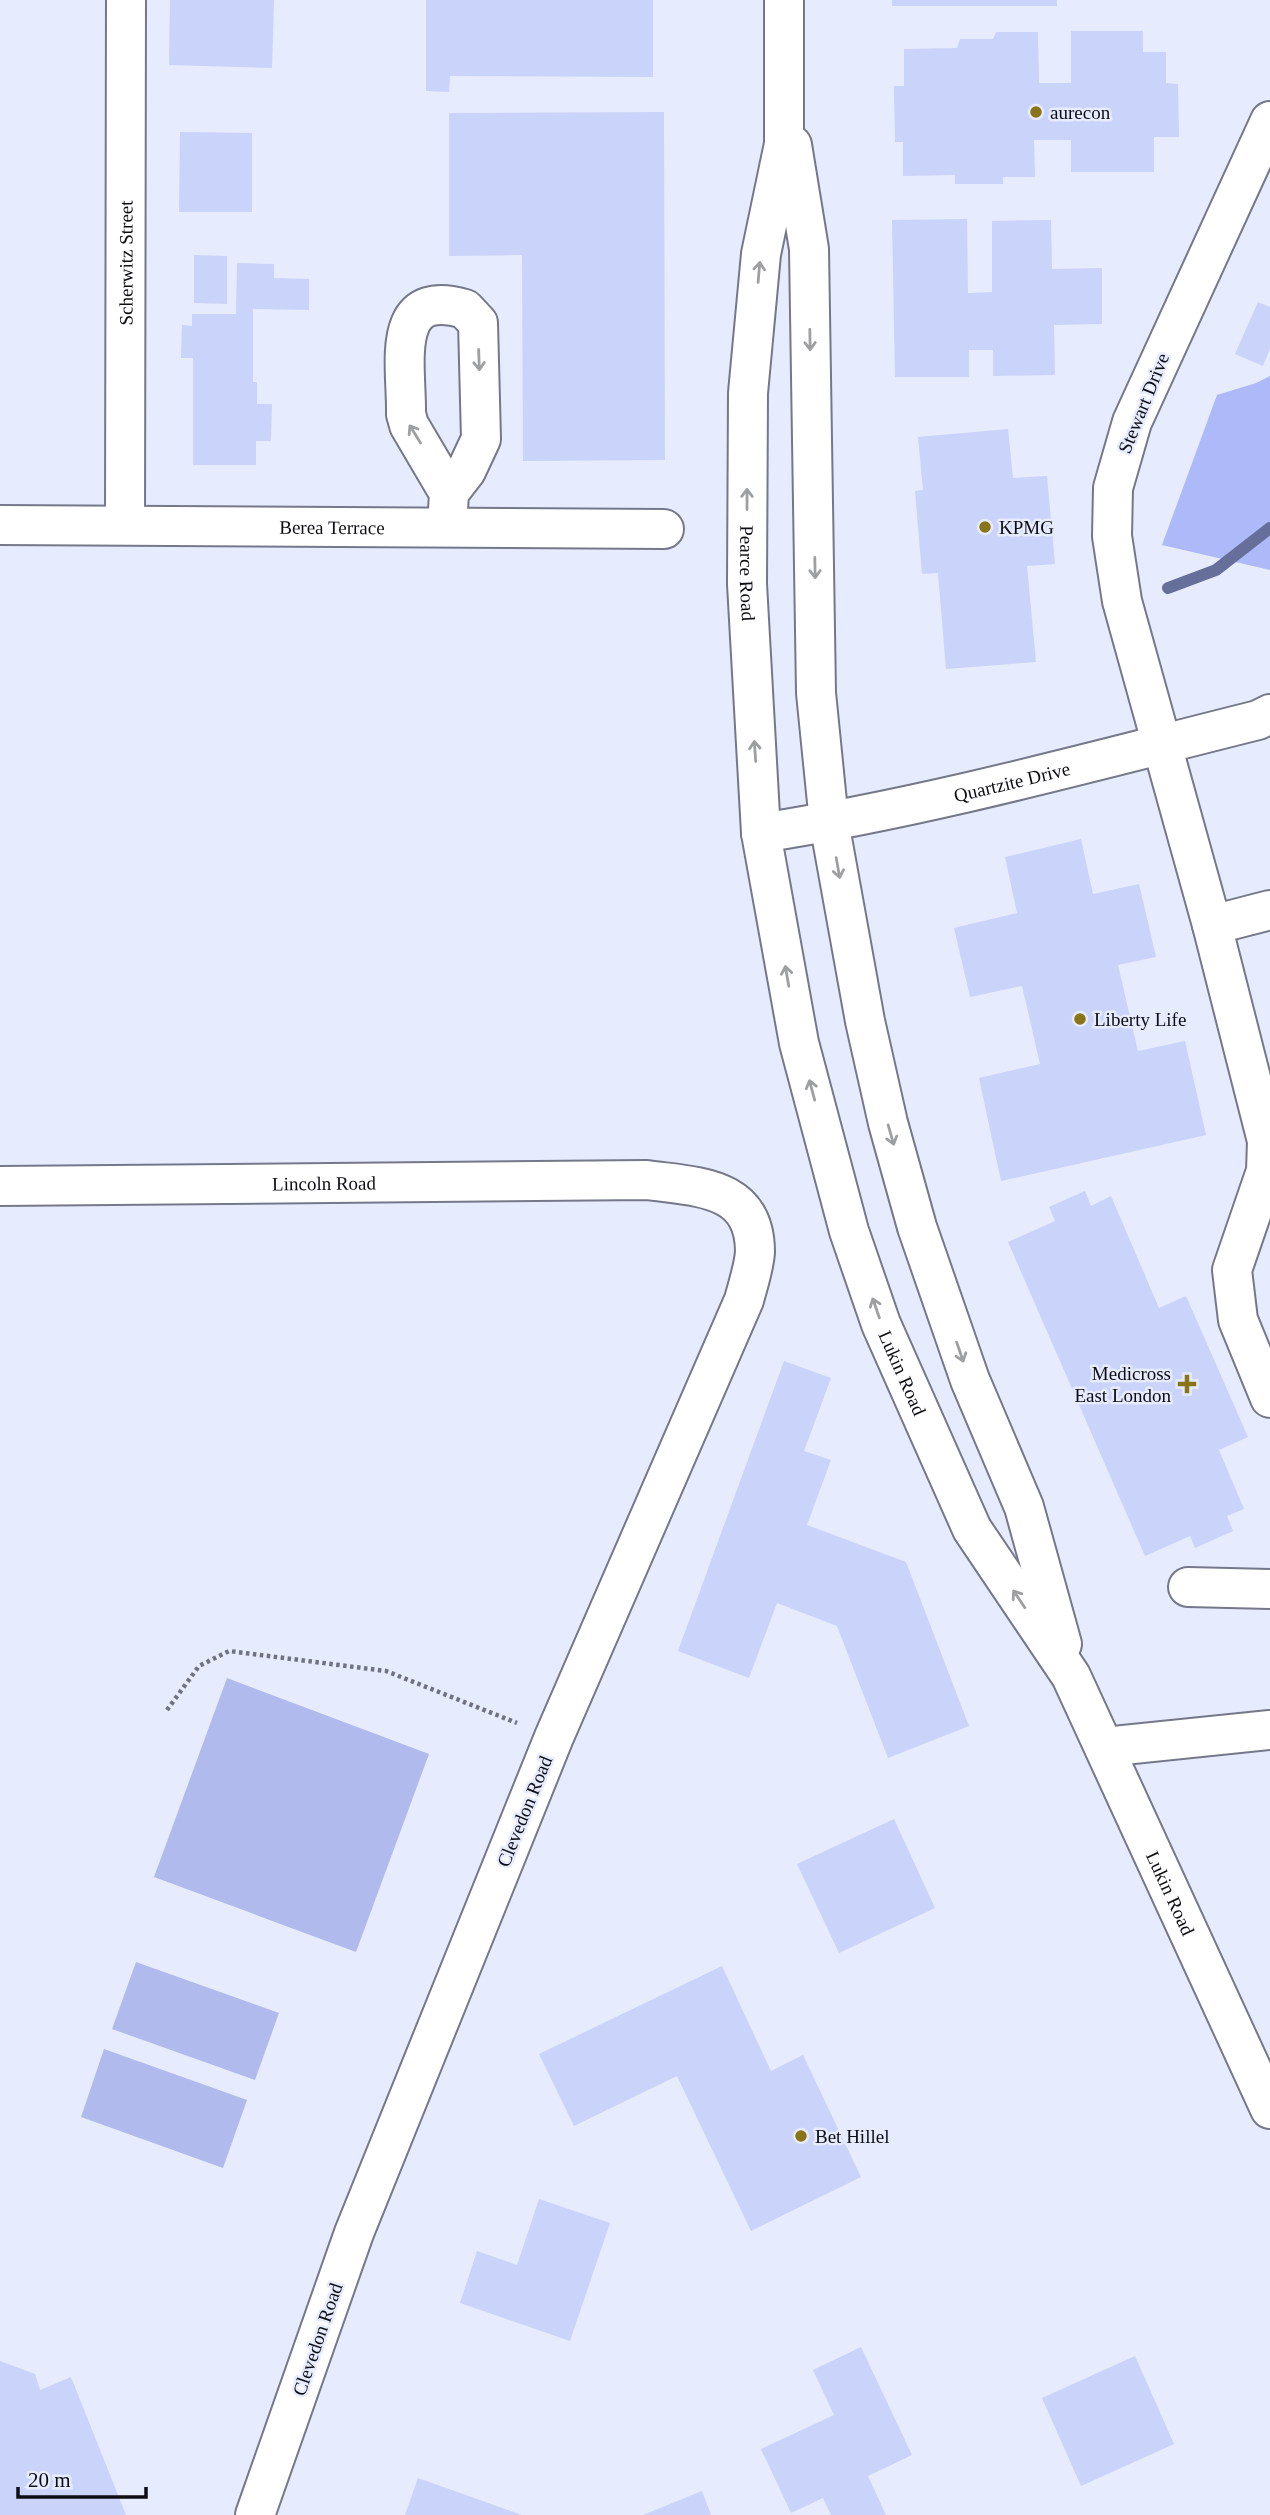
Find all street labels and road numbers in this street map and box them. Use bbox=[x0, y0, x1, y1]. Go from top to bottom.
street label: Scherwitz Street bbox=[115, 200, 137, 326]
street label: Stewart Drive bbox=[1114, 350, 1173, 456]
street label: Berea Terrace bbox=[279, 517, 385, 538]
street label: Pearce Road bbox=[736, 525, 759, 622]
street label: Quartzite Drive bbox=[952, 758, 1072, 806]
street label: Lincoln Road bbox=[272, 1173, 377, 1194]
street label: Lukin Road bbox=[874, 1327, 930, 1419]
street label: Clevedon Road bbox=[493, 1752, 556, 1870]
street label: Lukin Road bbox=[1142, 1848, 1199, 1939]
street label: Clevedon Road bbox=[288, 2280, 347, 2398]

